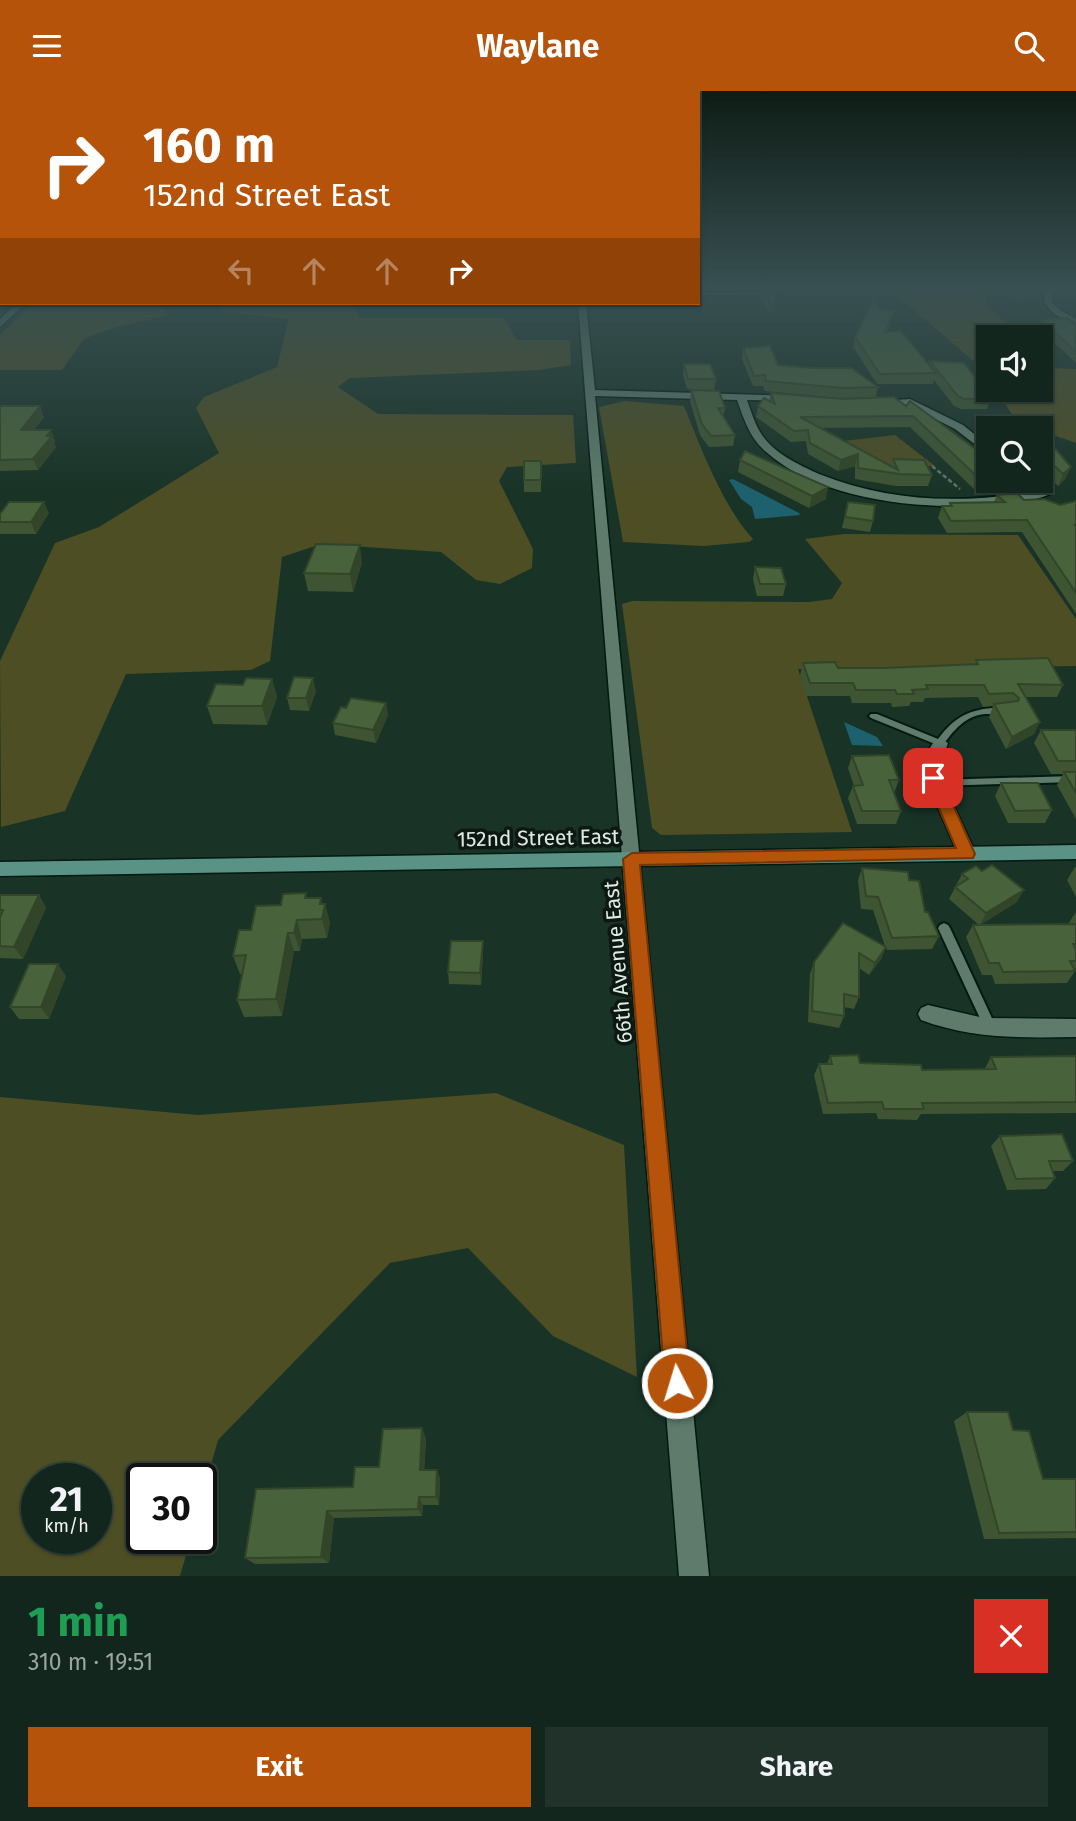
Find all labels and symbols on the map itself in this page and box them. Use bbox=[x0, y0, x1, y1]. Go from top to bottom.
pin bbox=[903, 748, 963, 808]
street label: 152nd Street East bbox=[457, 824, 620, 852]
street label: 66th Avenue East bbox=[598, 879, 638, 1044]
position arrow bbox=[640, 1346, 714, 1420]
speed limit sign: 30 bbox=[126, 1463, 217, 1554]

